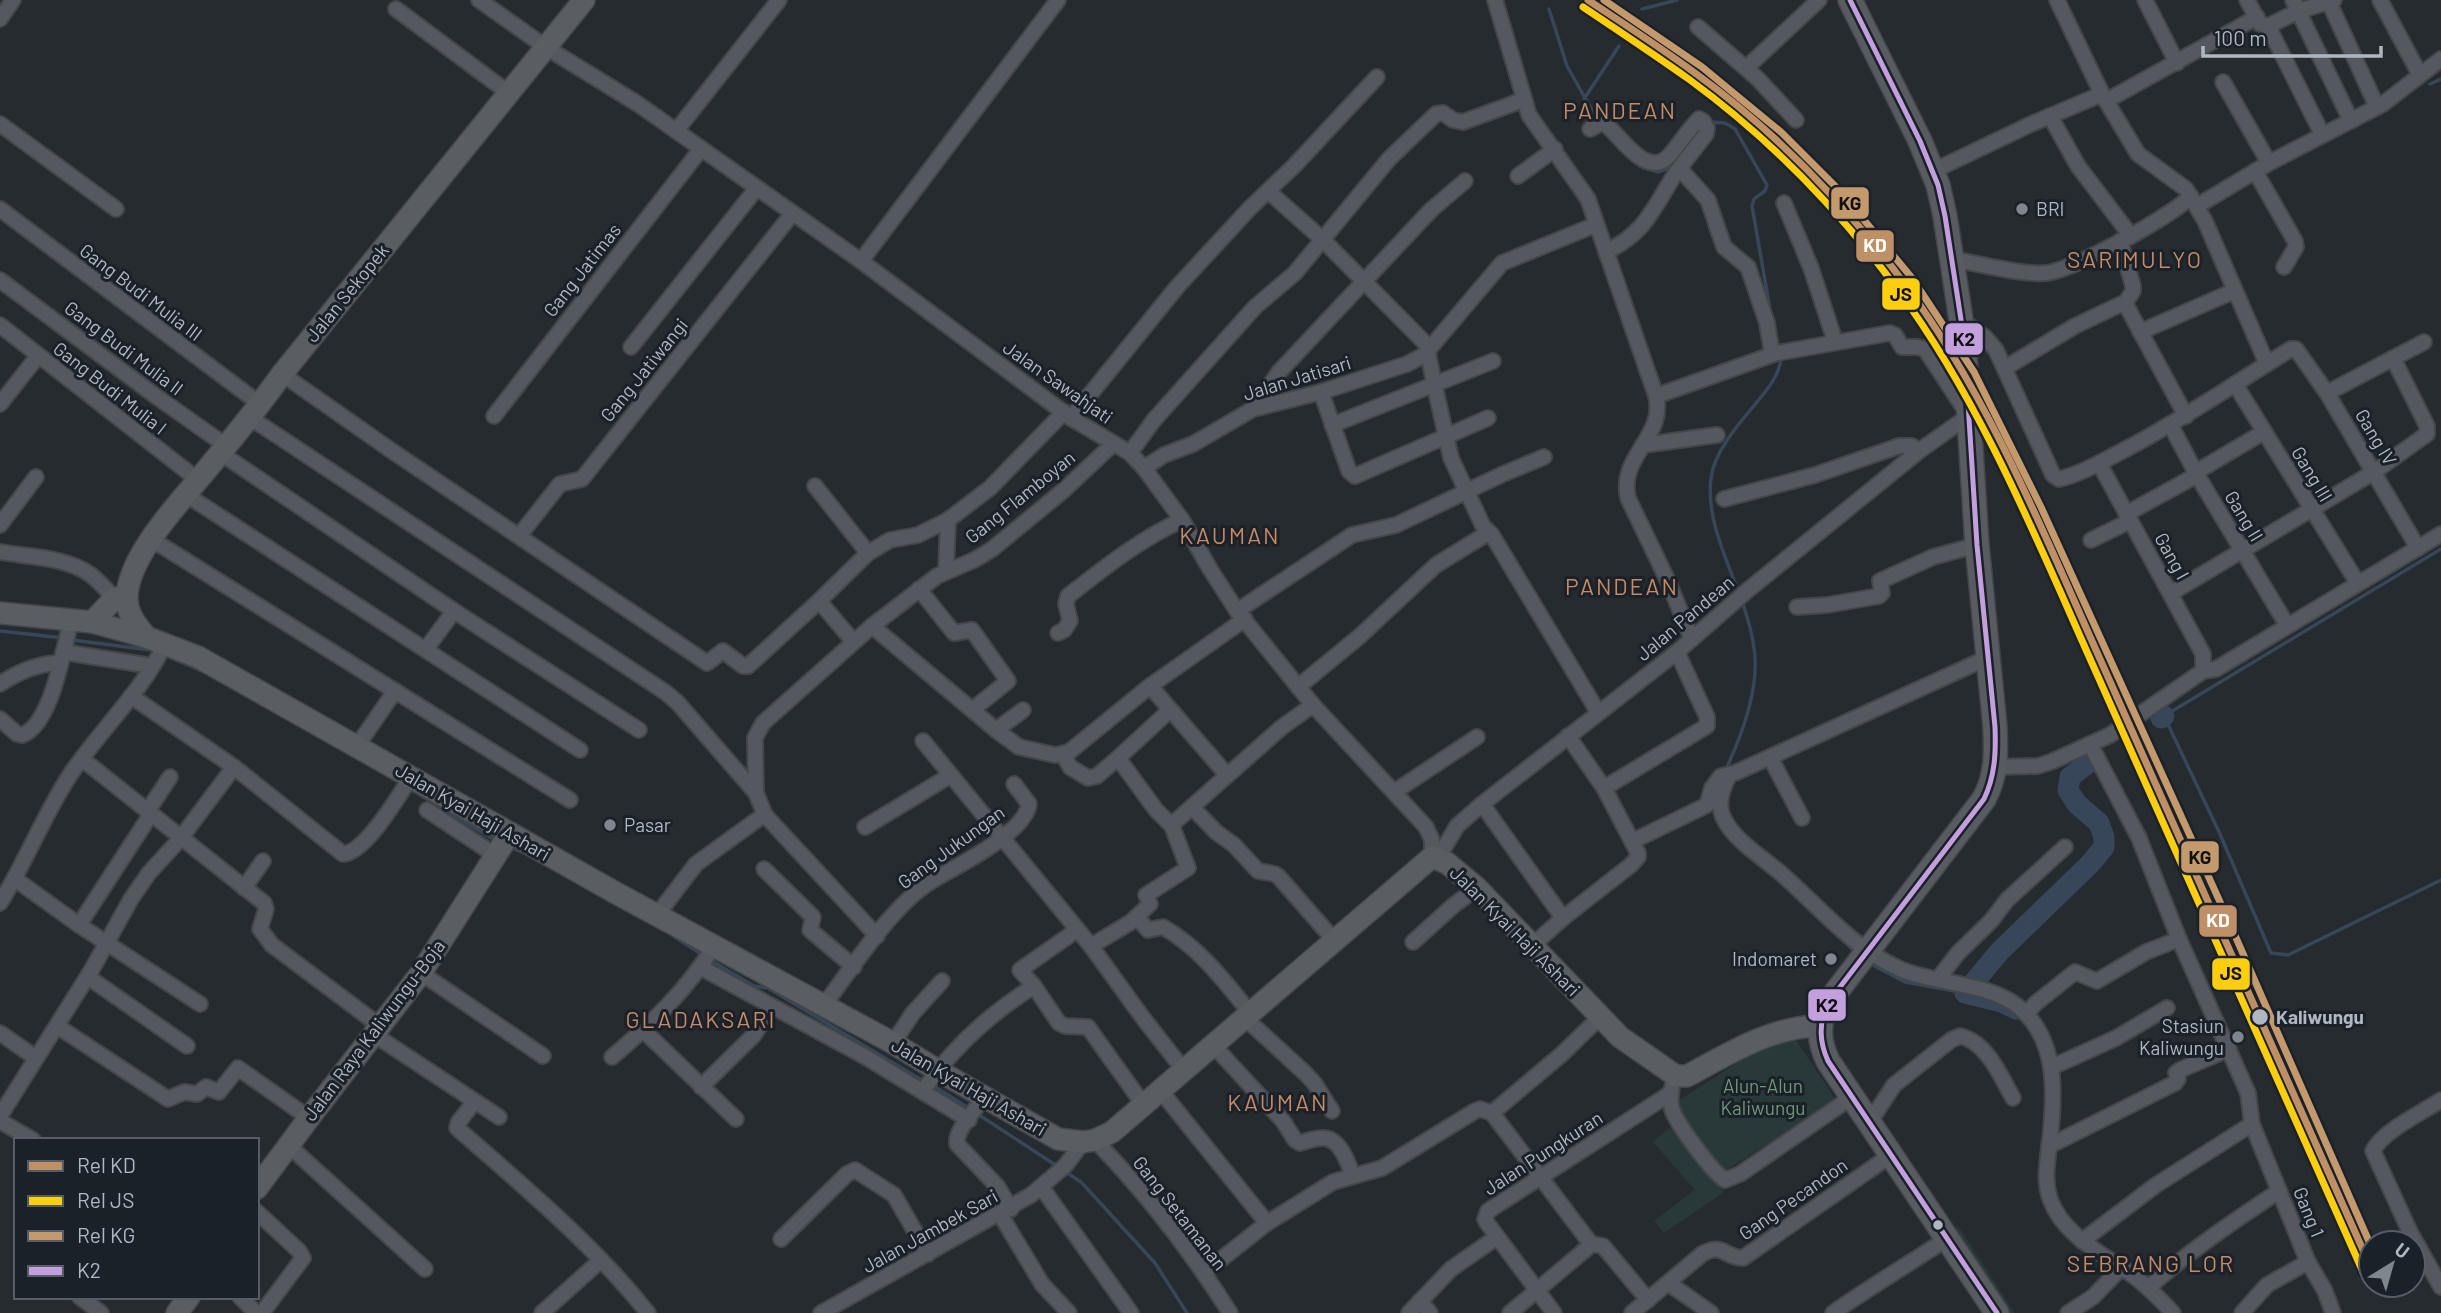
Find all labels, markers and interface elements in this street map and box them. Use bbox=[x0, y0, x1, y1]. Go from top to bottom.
scale bar bbox=[2203, 14, 2382, 58]
text: 100 m bbox=[2214, 25, 2267, 50]
district label: PANDEAN bbox=[1563, 96, 1677, 124]
line badge: KG bbox=[1830, 186, 1870, 220]
text: KG bbox=[1839, 191, 1861, 214]
place label: BRI bbox=[2036, 197, 2064, 220]
marker: BRI bbox=[2014, 201, 2030, 217]
street label: Gang Jatimas bbox=[538, 218, 625, 321]
line badge: KD bbox=[1855, 229, 1895, 263]
text: KD bbox=[1863, 233, 1887, 256]
street label: Gang Budi Mulia III bbox=[75, 238, 207, 345]
street label: Jalan Sekopek bbox=[300, 239, 393, 346]
district label: SARIMULYO bbox=[2067, 245, 2203, 273]
line badge: JS bbox=[1881, 277, 1921, 311]
text: JS bbox=[1890, 282, 1912, 305]
street label: Gang Budi Mulia II bbox=[60, 296, 188, 400]
street label: Gang Jatiwangi bbox=[595, 313, 692, 426]
line badge: K2 bbox=[1944, 322, 1984, 356]
text: K2 bbox=[1953, 327, 1975, 350]
street label: Jalan Sawahjati bbox=[999, 335, 1118, 428]
street label: Gang Budi Mulia I bbox=[49, 337, 171, 439]
street label: Jalan Jatisari bbox=[1240, 350, 1354, 405]
street label: Gang IV bbox=[2351, 404, 2402, 469]
street label: Gang III bbox=[2287, 442, 2338, 505]
street label: Gang Flamboyan bbox=[960, 445, 1079, 548]
street label: Gang II bbox=[2220, 486, 2269, 545]
district label: KAUMAN bbox=[1179, 521, 1281, 549]
street label: Gang I bbox=[2150, 528, 2195, 583]
street label: Jalan Pandean bbox=[1631, 570, 1738, 665]
district label: PANDEAN bbox=[1565, 572, 1679, 600]
street label: Jalan Kyai Haji Ashari bbox=[392, 758, 555, 865]
street label: Gang Jukungan bbox=[893, 800, 1009, 893]
place label: Pasar bbox=[624, 813, 671, 836]
marker: Pasar bbox=[602, 817, 618, 833]
line badge: KG bbox=[2180, 840, 2220, 874]
text: KG bbox=[2189, 845, 2211, 868]
street label: Jalan Kyai Haji Ashari bbox=[1445, 861, 1585, 1001]
line badge: KD bbox=[2198, 904, 2238, 938]
text: KD bbox=[2206, 908, 2230, 931]
street label: Jalan Raya Kaliwungu-Boja bbox=[298, 934, 449, 1125]
place label: Indomaret bbox=[1732, 947, 1817, 970]
marker: Indomaret bbox=[1823, 951, 1839, 967]
line badge: JS bbox=[2211, 957, 2251, 991]
text: JS bbox=[2220, 961, 2242, 984]
line badge: K2 bbox=[1807, 988, 1847, 1022]
text: K2 bbox=[1816, 993, 1838, 1016]
district label: GLADAKSARI bbox=[625, 1005, 777, 1033]
place label: Kaliwungu bbox=[2276, 1005, 2364, 1028]
marker: Kaliwungu bbox=[2250, 1007, 2270, 1027]
place label: Stasiun Kaliwungu bbox=[2139, 1014, 2224, 1059]
marker: Stasiun Kaliwungu bbox=[2230, 1029, 2246, 1045]
street label: Jalan Kyai Haji Ashari bbox=[888, 1033, 1051, 1140]
park label: Alun-Alun Kaliwungu bbox=[1720, 1074, 1806, 1119]
district label: KAUMAN bbox=[1227, 1088, 1329, 1116]
street label: Jalan Pungkuran bbox=[1479, 1106, 1607, 1200]
legend bbox=[14, 1138, 259, 1299]
street label: Gang Setamanan bbox=[1129, 1151, 1232, 1274]
text: Rel KD bbox=[77, 1152, 136, 1177]
street label: Gang Pecandon bbox=[1734, 1153, 1851, 1244]
street label: Gang 1 bbox=[2289, 1183, 2330, 1240]
street label: Jalan Jambek Sari bbox=[858, 1184, 1002, 1277]
text: Rel JS bbox=[77, 1187, 134, 1212]
unlabelled marker bbox=[1931, 1218, 1945, 1232]
text: Rel KG bbox=[77, 1222, 135, 1247]
north arrow bbox=[2357, 1229, 2427, 1299]
text: U bbox=[2391, 1237, 2414, 1263]
district label: SEBRANG LOR bbox=[2067, 1249, 2235, 1277]
text: K2 bbox=[77, 1257, 101, 1282]

